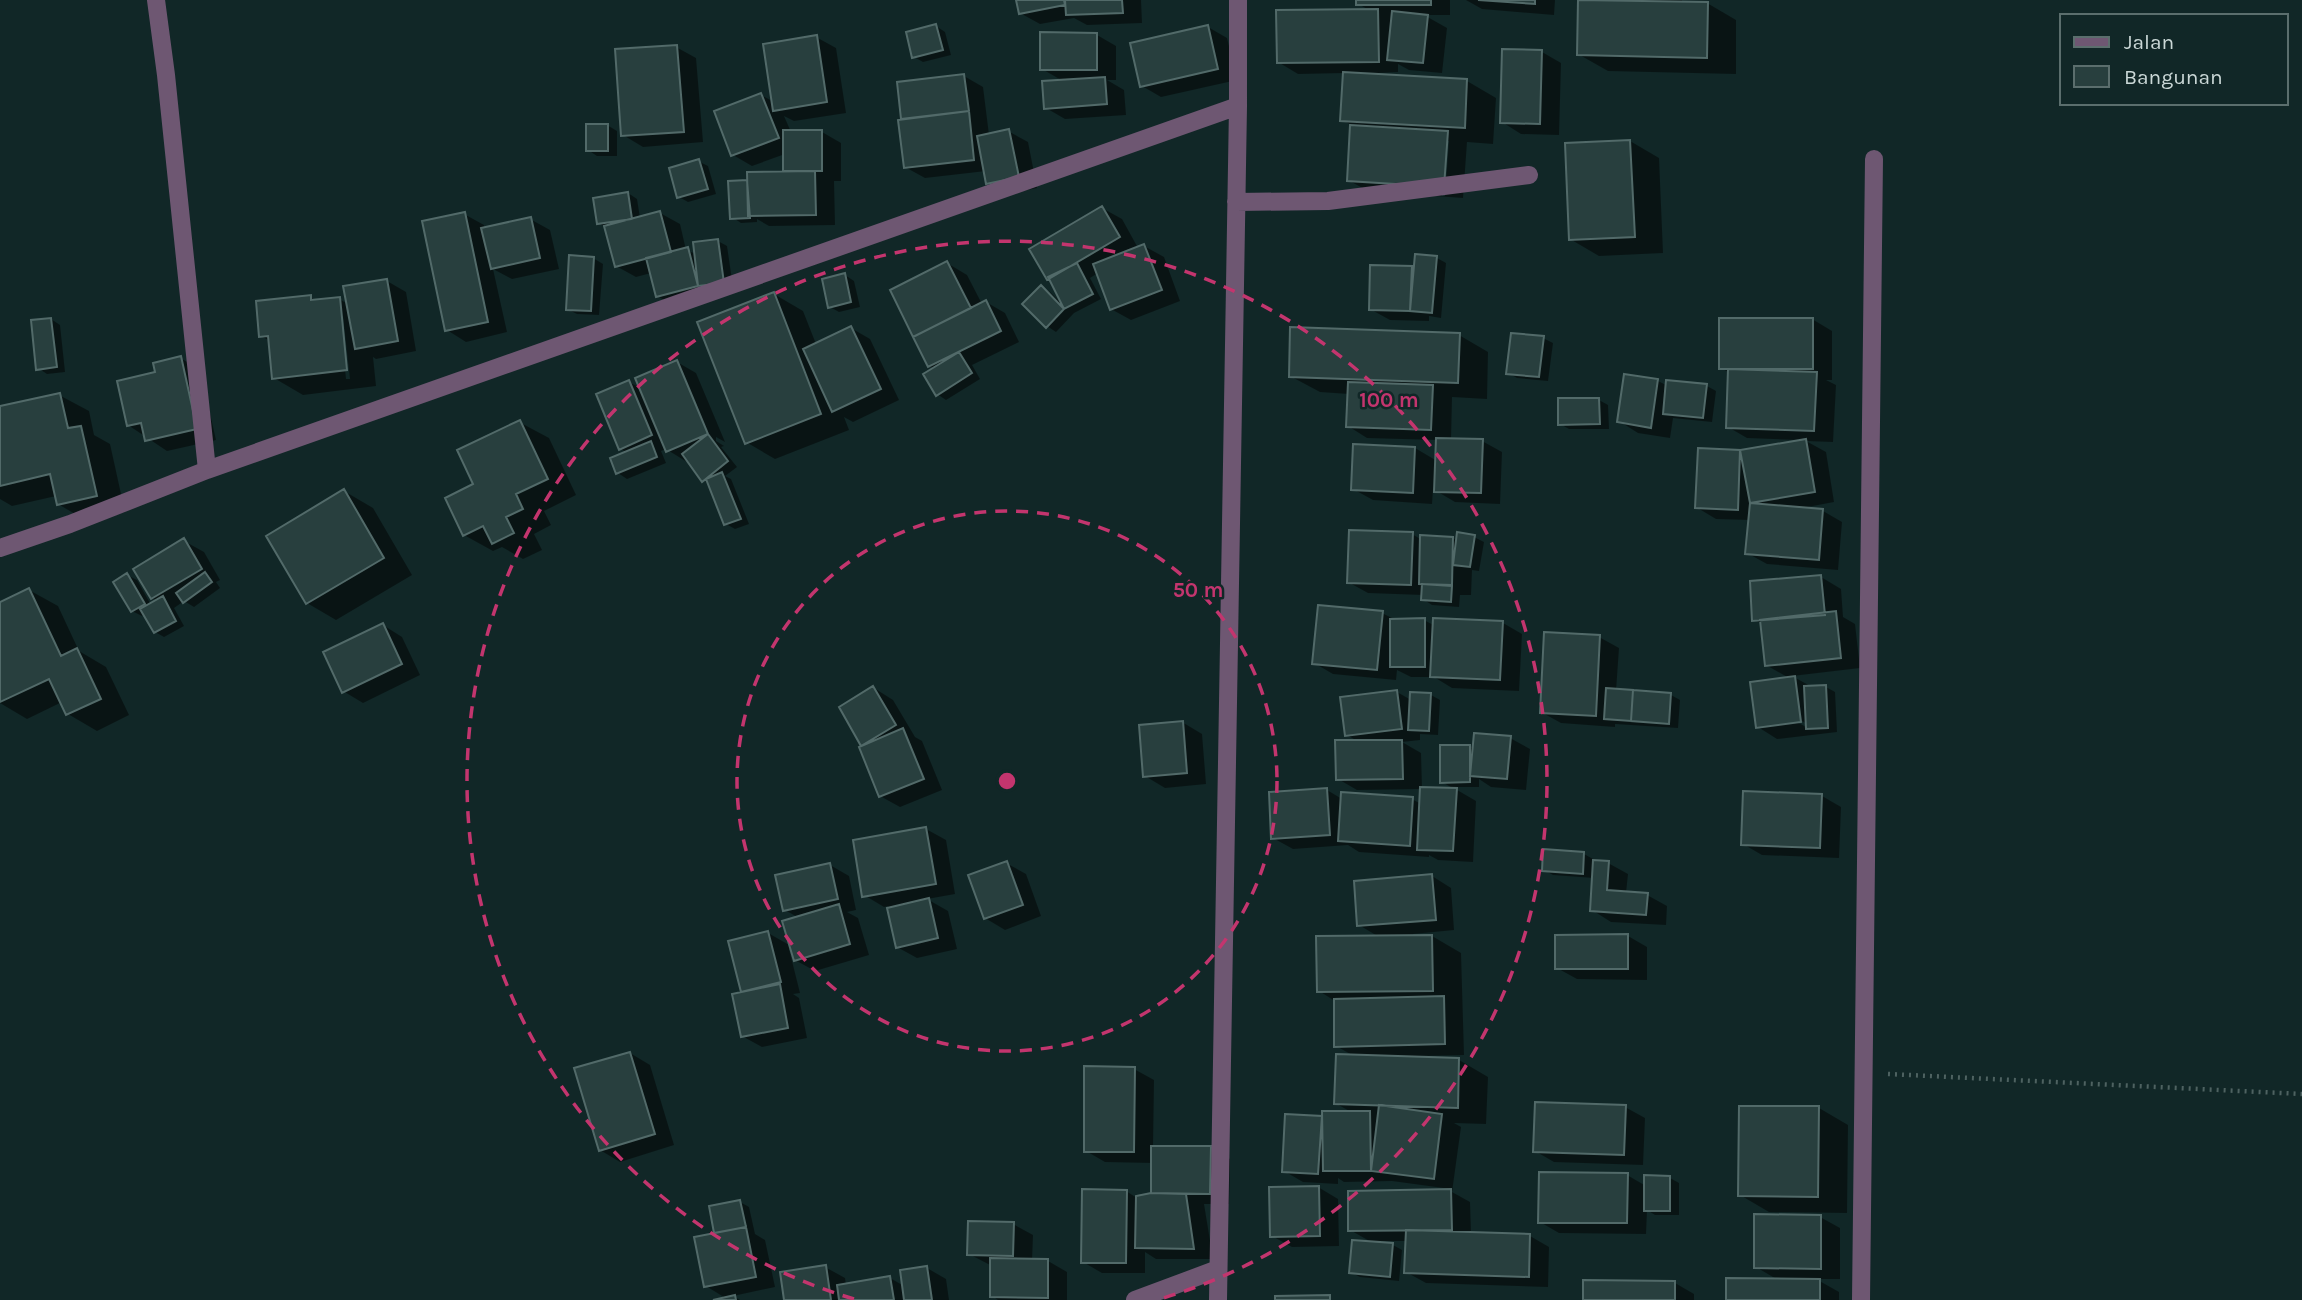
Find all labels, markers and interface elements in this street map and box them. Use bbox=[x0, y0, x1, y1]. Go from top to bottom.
legend bbox=[2060, 14, 2288, 105]
text: Jalan bbox=[2124, 30, 2174, 54]
text: Bangunan bbox=[2124, 65, 2223, 89]
text: 100 m bbox=[1359, 388, 1419, 412]
text: 50 m bbox=[1173, 578, 1223, 602]
centre of rings bbox=[995, 769, 1019, 793]

